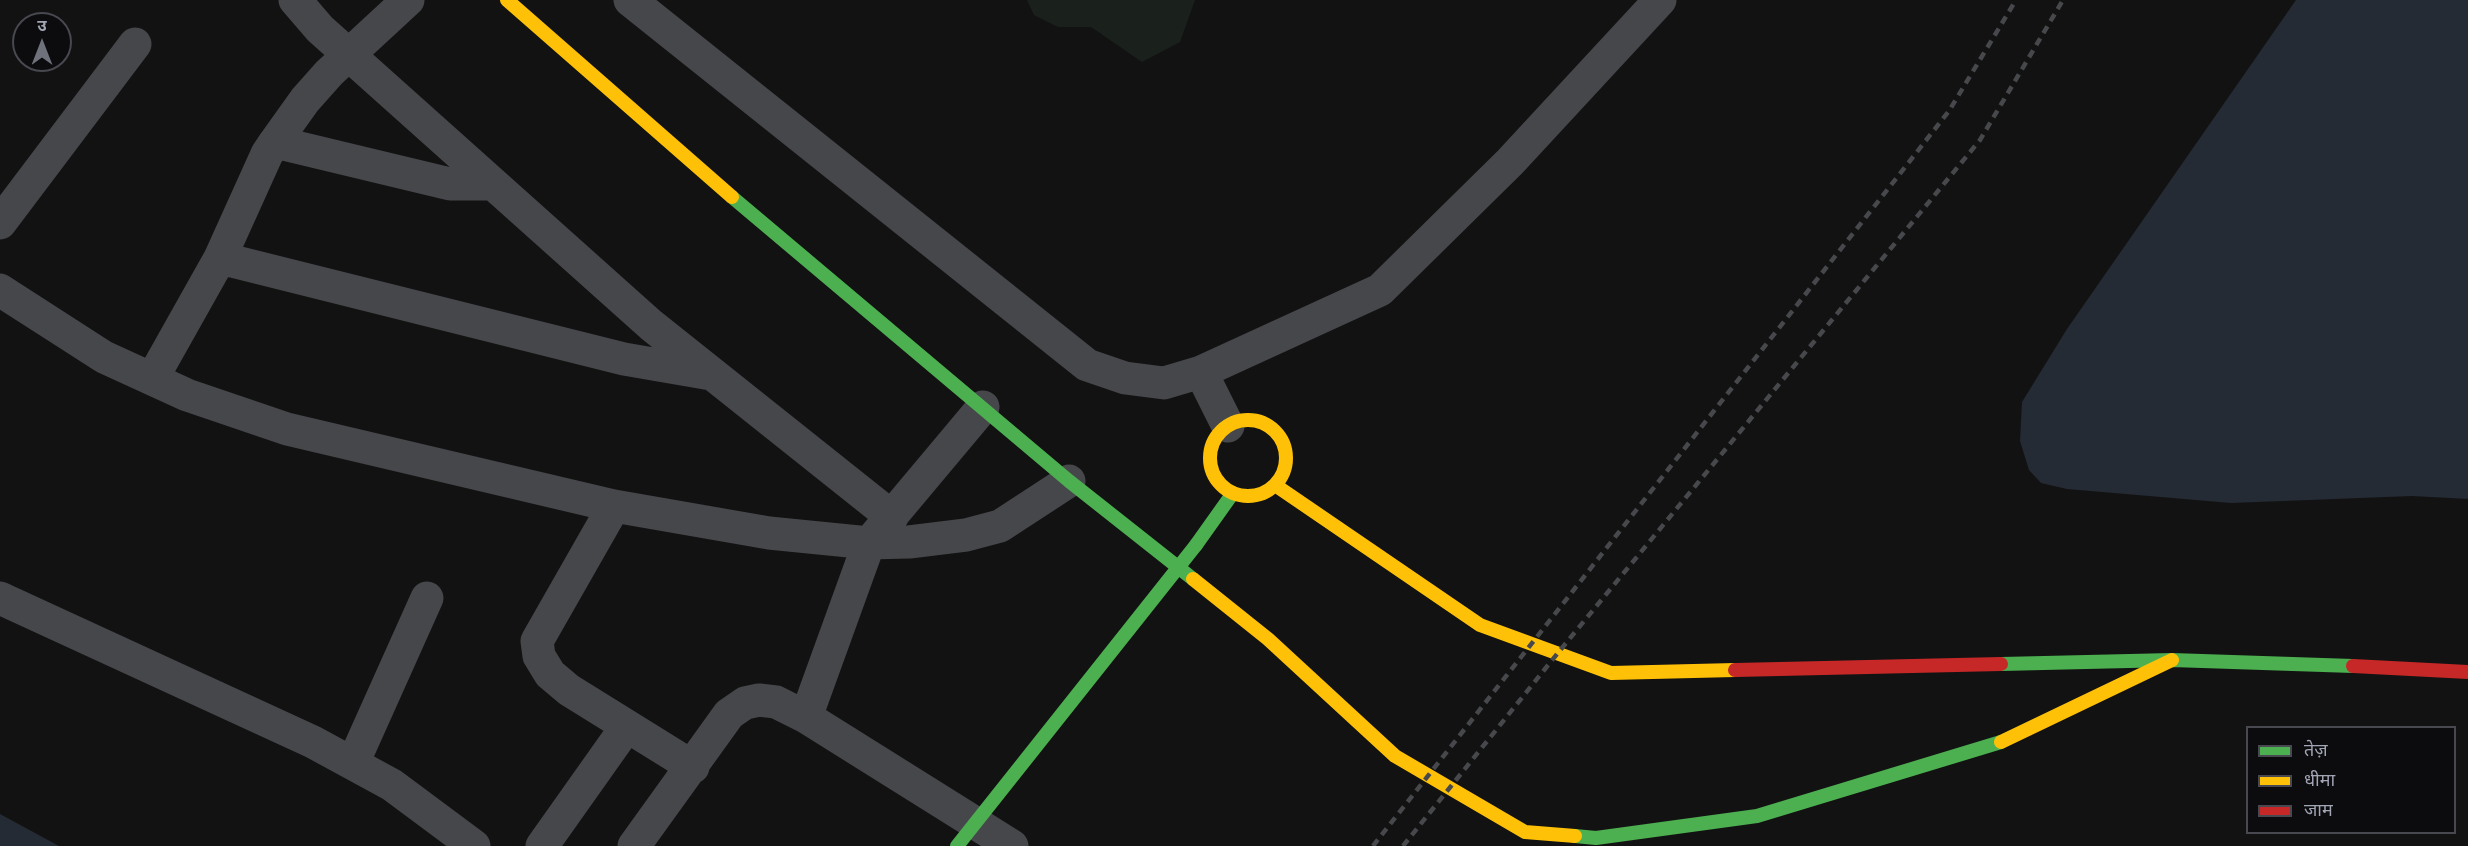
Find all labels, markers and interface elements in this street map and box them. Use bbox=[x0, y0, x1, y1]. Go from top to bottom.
north arrow bbox=[12, 12, 72, 72]
text: उ bbox=[37, 16, 47, 35]
legend bbox=[2246, 726, 2456, 834]
text: तेज़ bbox=[2304, 739, 2328, 761]
text: धीमा bbox=[2304, 769, 2335, 791]
text: जाम bbox=[2304, 799, 2333, 821]

